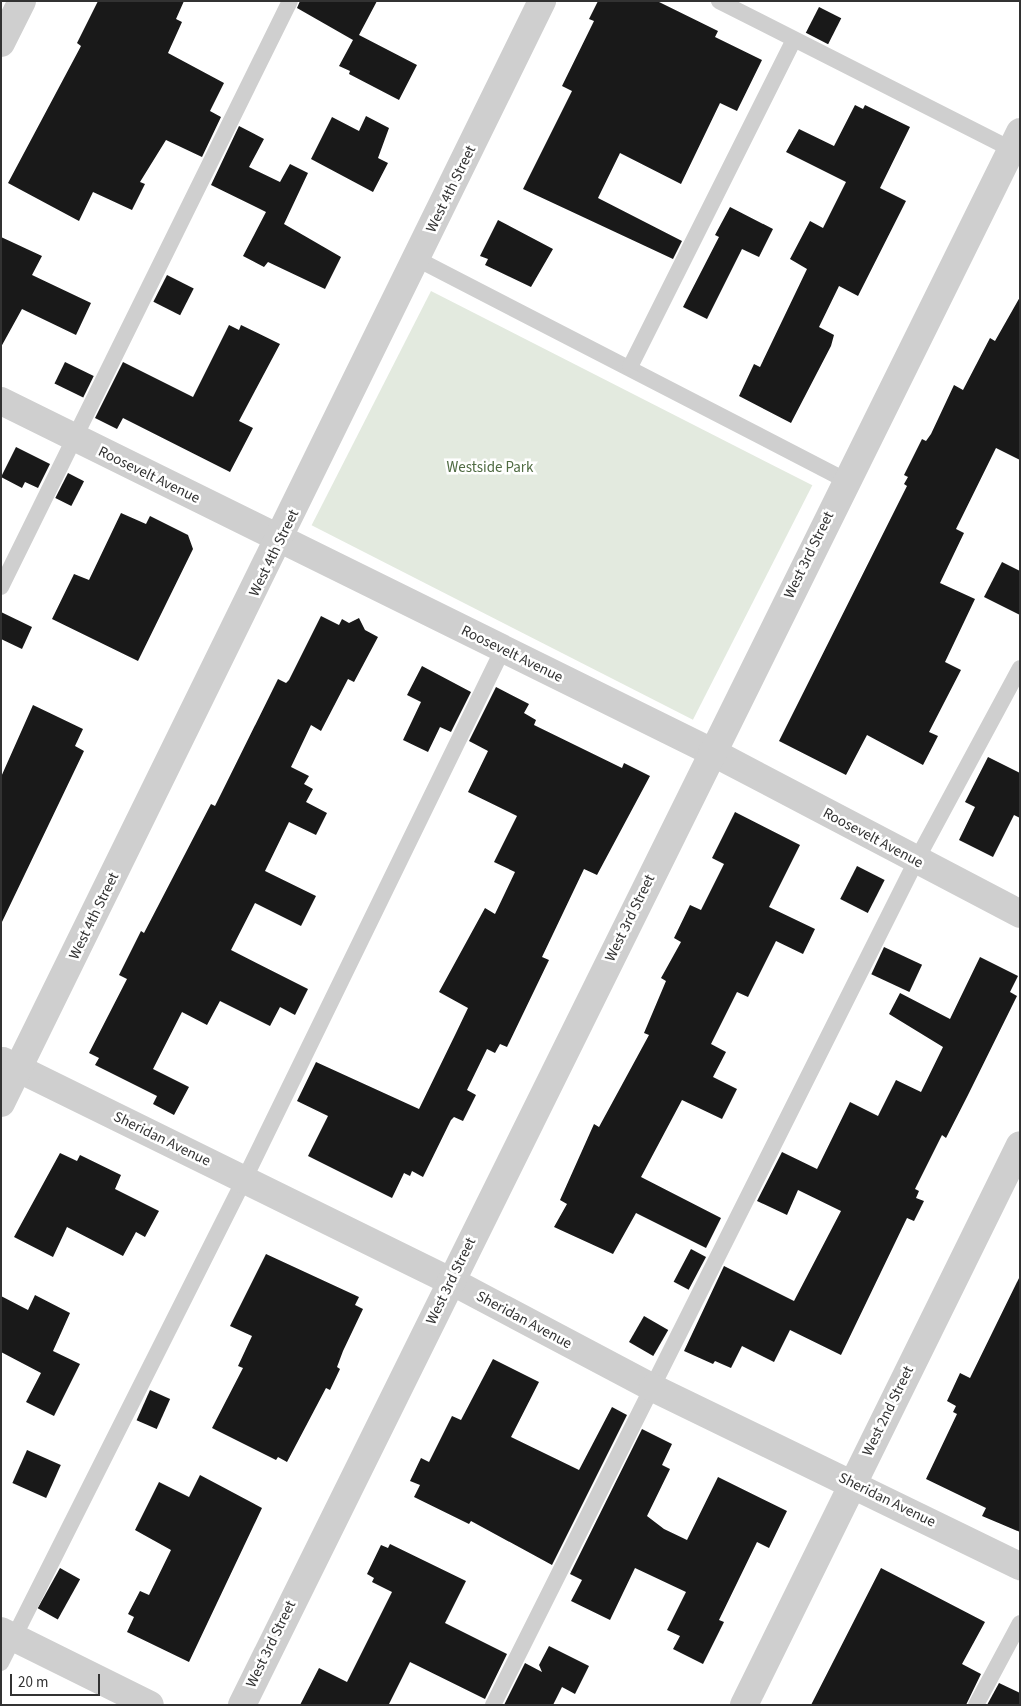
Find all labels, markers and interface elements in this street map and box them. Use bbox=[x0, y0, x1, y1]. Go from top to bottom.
street label: West 4th Street bbox=[422, 143, 480, 235]
street label: Roosevelt Avenue bbox=[95, 443, 203, 507]
park label: Westside Park bbox=[447, 459, 533, 477]
street label: West 4th Street bbox=[245, 507, 303, 599]
street label: West 3rd Street bbox=[780, 508, 838, 602]
street label: Roosevelt Avenue bbox=[458, 622, 566, 686]
street label: Roosevelt Avenue bbox=[820, 804, 926, 872]
street label: West 4th Street bbox=[65, 870, 123, 962]
street label: West 3rd Street bbox=[601, 871, 659, 965]
street label: Sheridan Avenue bbox=[110, 1108, 214, 1170]
street label: West 3rd Street bbox=[422, 1234, 480, 1328]
street label: Sheridan Avenue bbox=[473, 1287, 575, 1353]
street label: West 2nd Street bbox=[858, 1363, 918, 1459]
street label: Sheridan Avenue bbox=[835, 1469, 939, 1531]
street label: West 3rd Street bbox=[242, 1597, 300, 1691]
scale bar bbox=[12, 1664, 102, 1696]
text: 20 m bbox=[18, 1672, 48, 1693]

